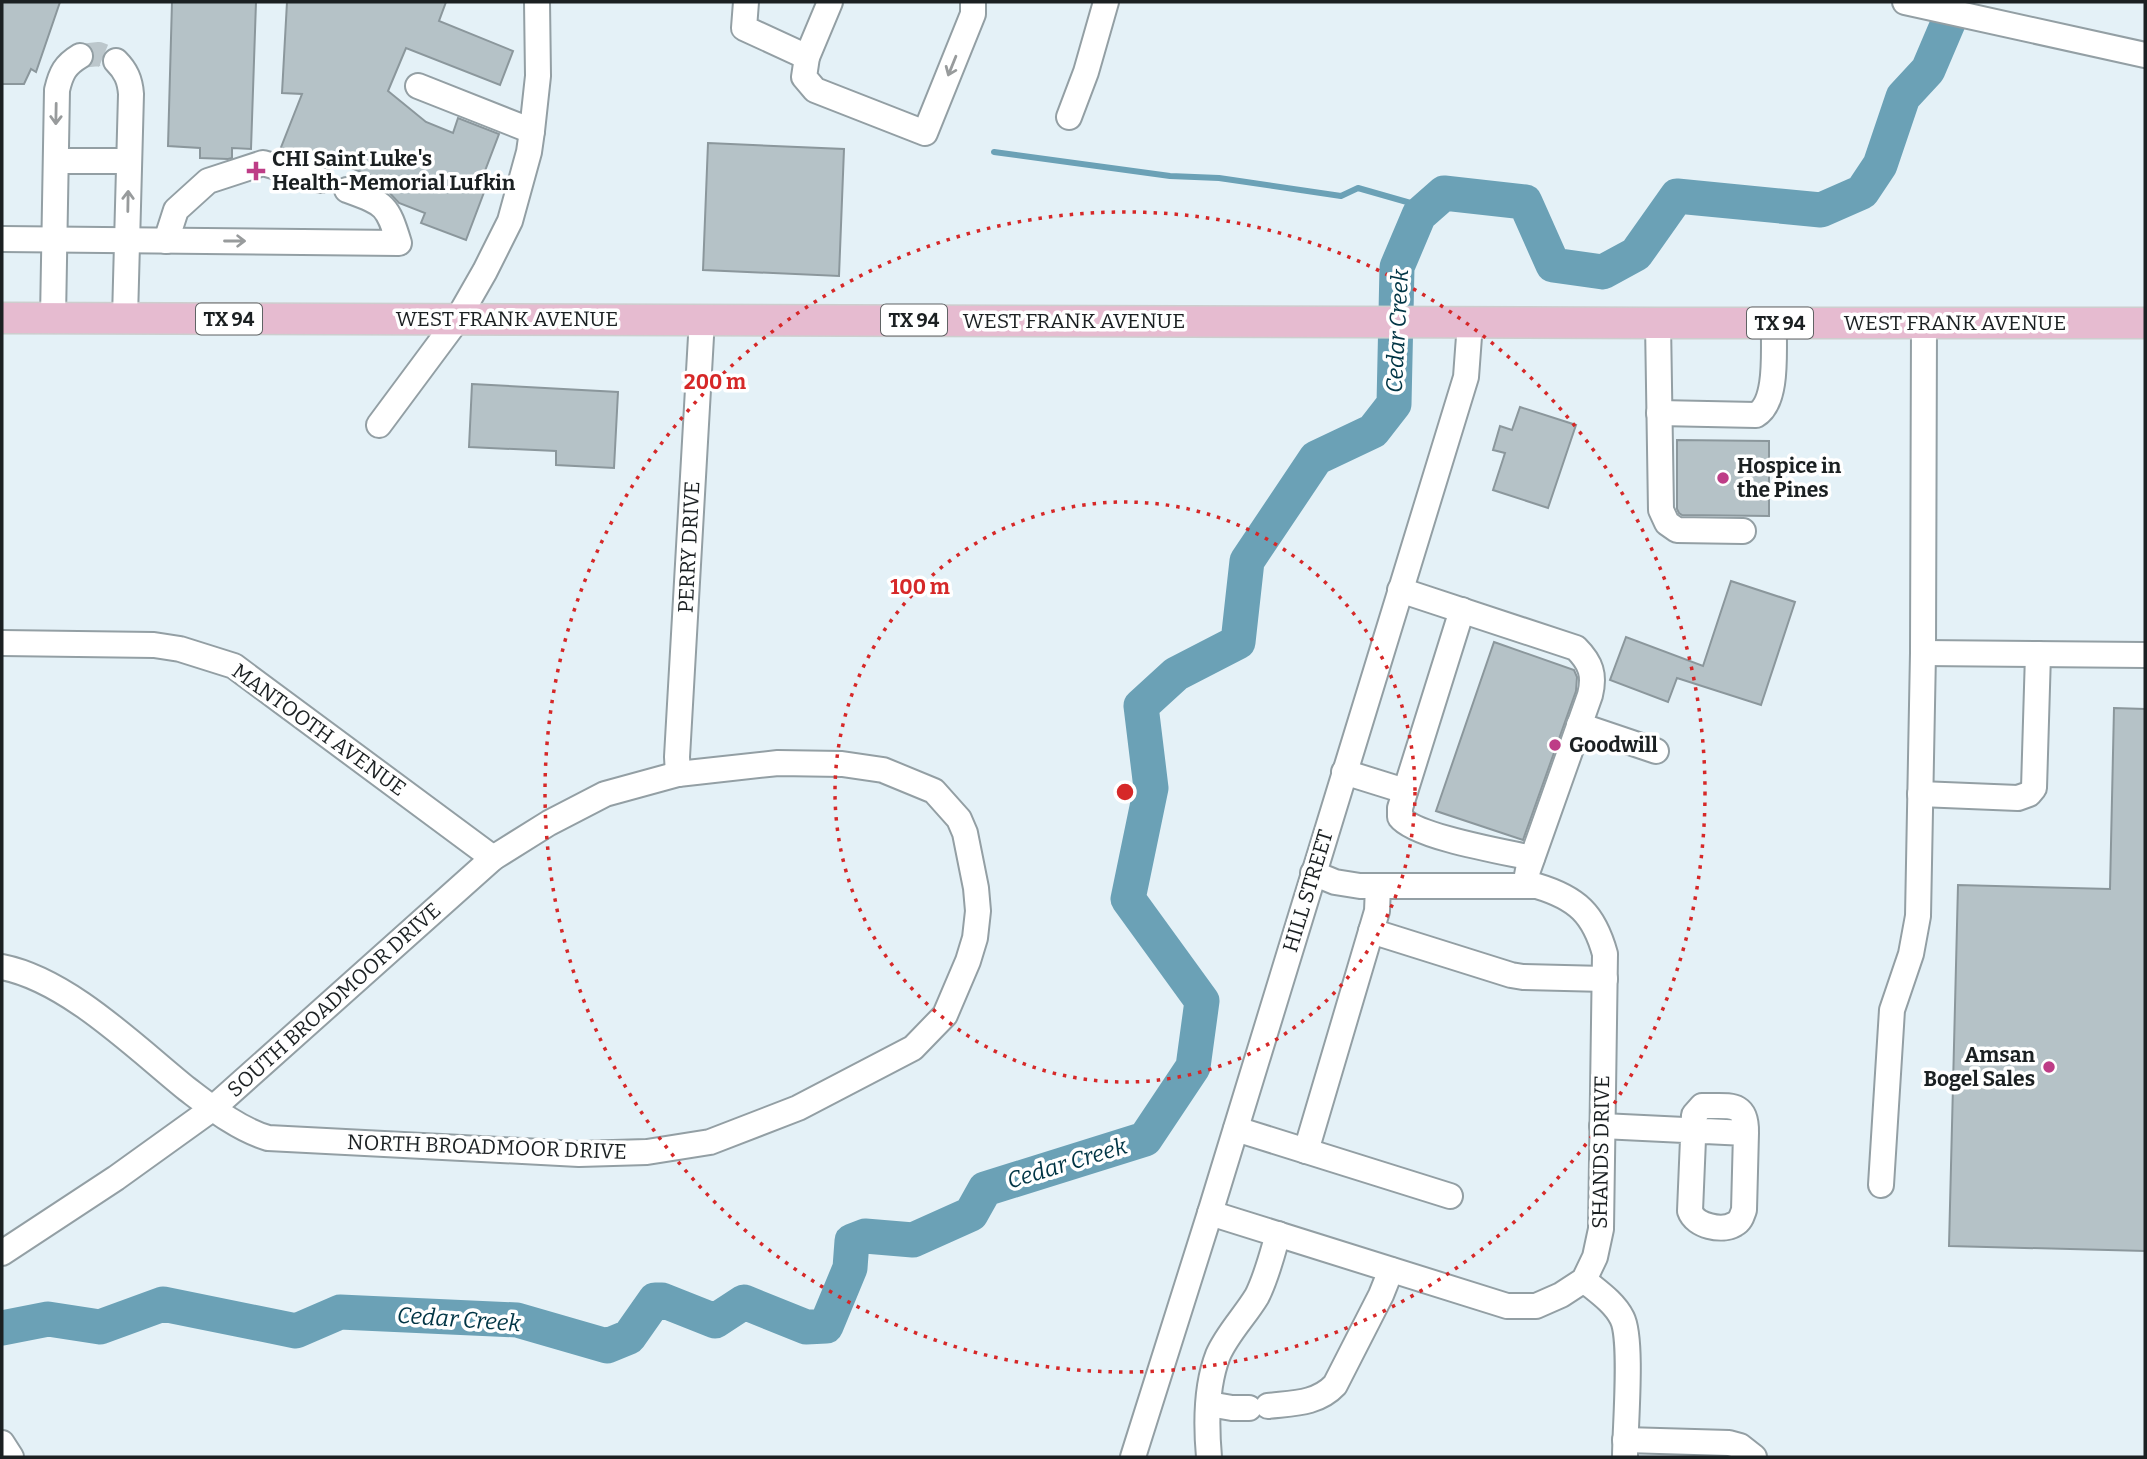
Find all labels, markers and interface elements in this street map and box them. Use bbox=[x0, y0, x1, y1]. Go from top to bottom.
one-way arrow bbox=[945, 55, 958, 76]
one-way arrow bbox=[49, 103, 63, 126]
place label: CHI Saint Luke's Health-Memorial Lufkin bbox=[272, 146, 516, 196]
marker: CHI Saint Luke's Health-Memorial Lufkin bbox=[246, 161, 266, 181]
one-way arrow bbox=[121, 190, 135, 213]
one-way arrow bbox=[223, 234, 246, 248]
water label: Cedar Creek bbox=[1380, 268, 1414, 394]
road number: TX 94 bbox=[196, 304, 262, 334]
road number: TX 94 bbox=[881, 304, 947, 336]
street label: WEST FRANK AVENUE bbox=[396, 306, 618, 332]
street label: WEST FRANK AVENUE bbox=[963, 308, 1185, 334]
road number: TX 94 bbox=[1747, 308, 1813, 338]
street label: WEST FRANK AVENUE bbox=[1844, 310, 2066, 336]
text: 200 m bbox=[684, 369, 746, 395]
place label: Hospice in the Pines bbox=[1737, 453, 1842, 503]
marker: Hospice in the Pines bbox=[1715, 470, 1731, 486]
street label: PERRY DRIVE bbox=[673, 480, 705, 614]
text: 100 m bbox=[890, 574, 950, 600]
street label: MANTOOTH AVENUE bbox=[227, 658, 411, 802]
place label: Goodwill bbox=[1569, 732, 1658, 758]
marker: Goodwill bbox=[1547, 737, 1563, 753]
centre of rings bbox=[1113, 780, 1137, 804]
street label: HILL STREET bbox=[1277, 827, 1339, 955]
street label: SOUTH BROADMOOR DRIVE bbox=[222, 897, 446, 1103]
place label: Amsan Bogel Sales bbox=[1923, 1042, 2035, 1092]
marker: Amsan Bogel Sales bbox=[2041, 1059, 2057, 1075]
street label: SHANDS DRIVE bbox=[1587, 1075, 1615, 1229]
street label: NORTH BROADMOOR DRIVE bbox=[347, 1129, 627, 1165]
water label: Cedar Creek bbox=[1004, 1131, 1131, 1195]
water label: Cedar Creek bbox=[396, 1301, 522, 1337]

